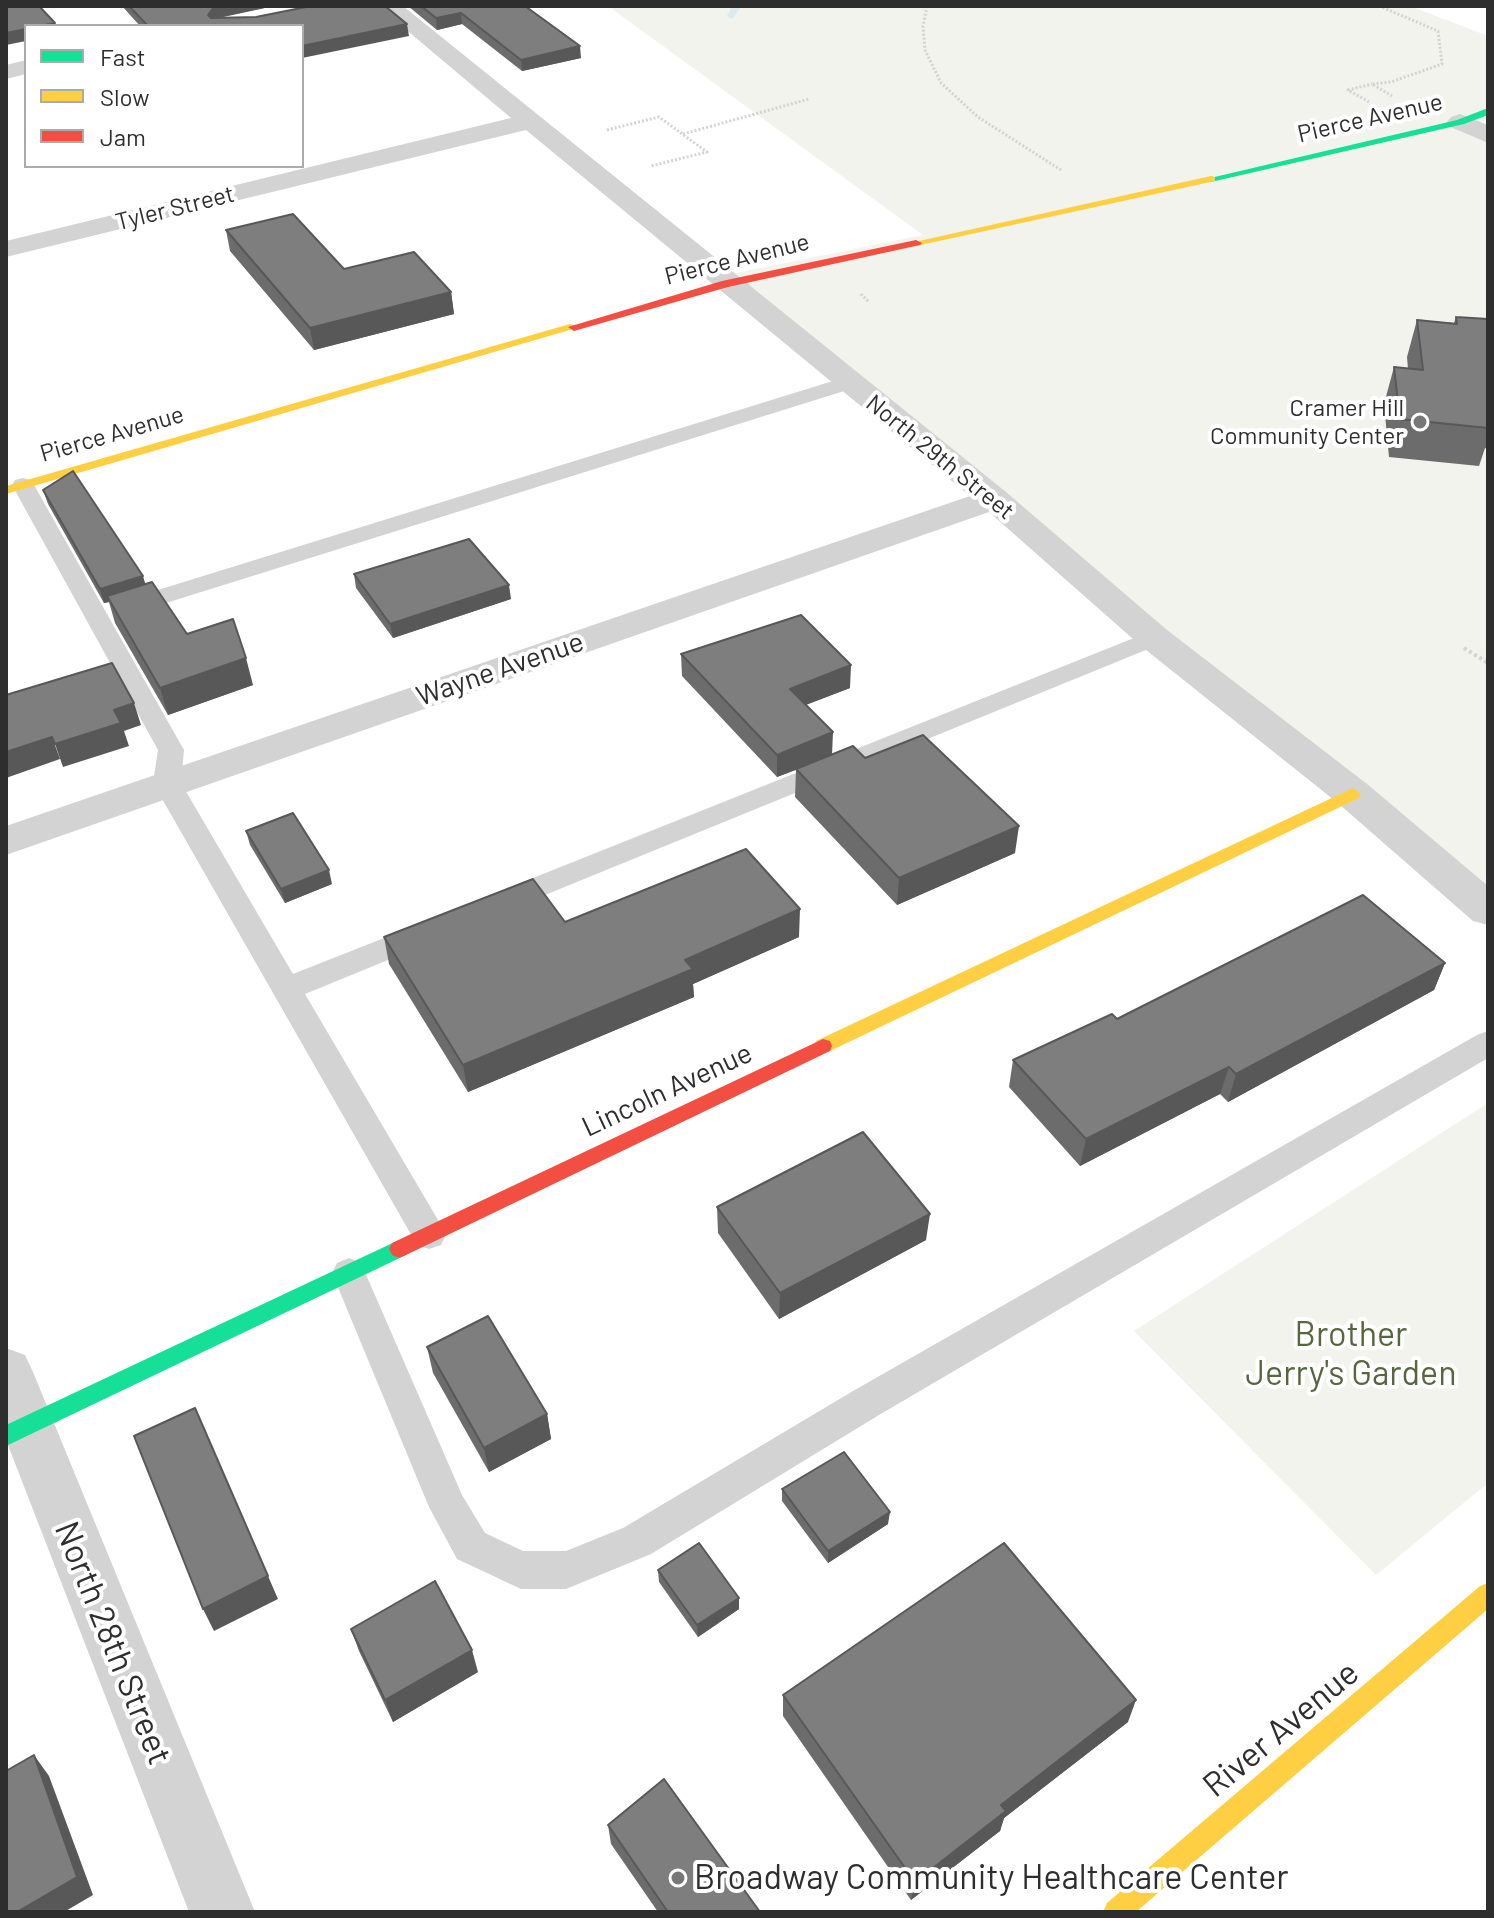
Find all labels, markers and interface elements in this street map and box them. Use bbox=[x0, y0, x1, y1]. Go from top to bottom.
legend bbox=[24, 24, 304, 168]
text: Fast bbox=[100, 42, 145, 71]
text: Slow bbox=[100, 82, 149, 111]
street label: Pierce Avenue bbox=[1295, 87, 1445, 149]
text: Jam bbox=[100, 122, 146, 151]
street label: Tyler Street bbox=[113, 179, 237, 237]
street label: Pierce Avenue bbox=[662, 227, 812, 291]
street label: North 29th Street bbox=[860, 388, 1020, 526]
place label: Cramer Hill Community Center bbox=[1210, 394, 1404, 450]
street label: Pierce Avenue bbox=[37, 400, 187, 468]
marker: Cramer Hill Community Center bbox=[1411, 413, 1429, 431]
street label: Wayne Avenue bbox=[412, 625, 588, 713]
street label: Lincoln Avenue bbox=[577, 1036, 757, 1144]
park label: Brother Jerry's Garden bbox=[1245, 1315, 1457, 1394]
street label: North 28th Street bbox=[46, 1516, 180, 1770]
street label: River Avenue bbox=[1195, 1652, 1367, 1806]
place label: Broadway Community Healthcare Center bbox=[694, 1858, 1289, 1898]
marker: Broadway Community Healthcare Center bbox=[669, 1869, 687, 1887]

